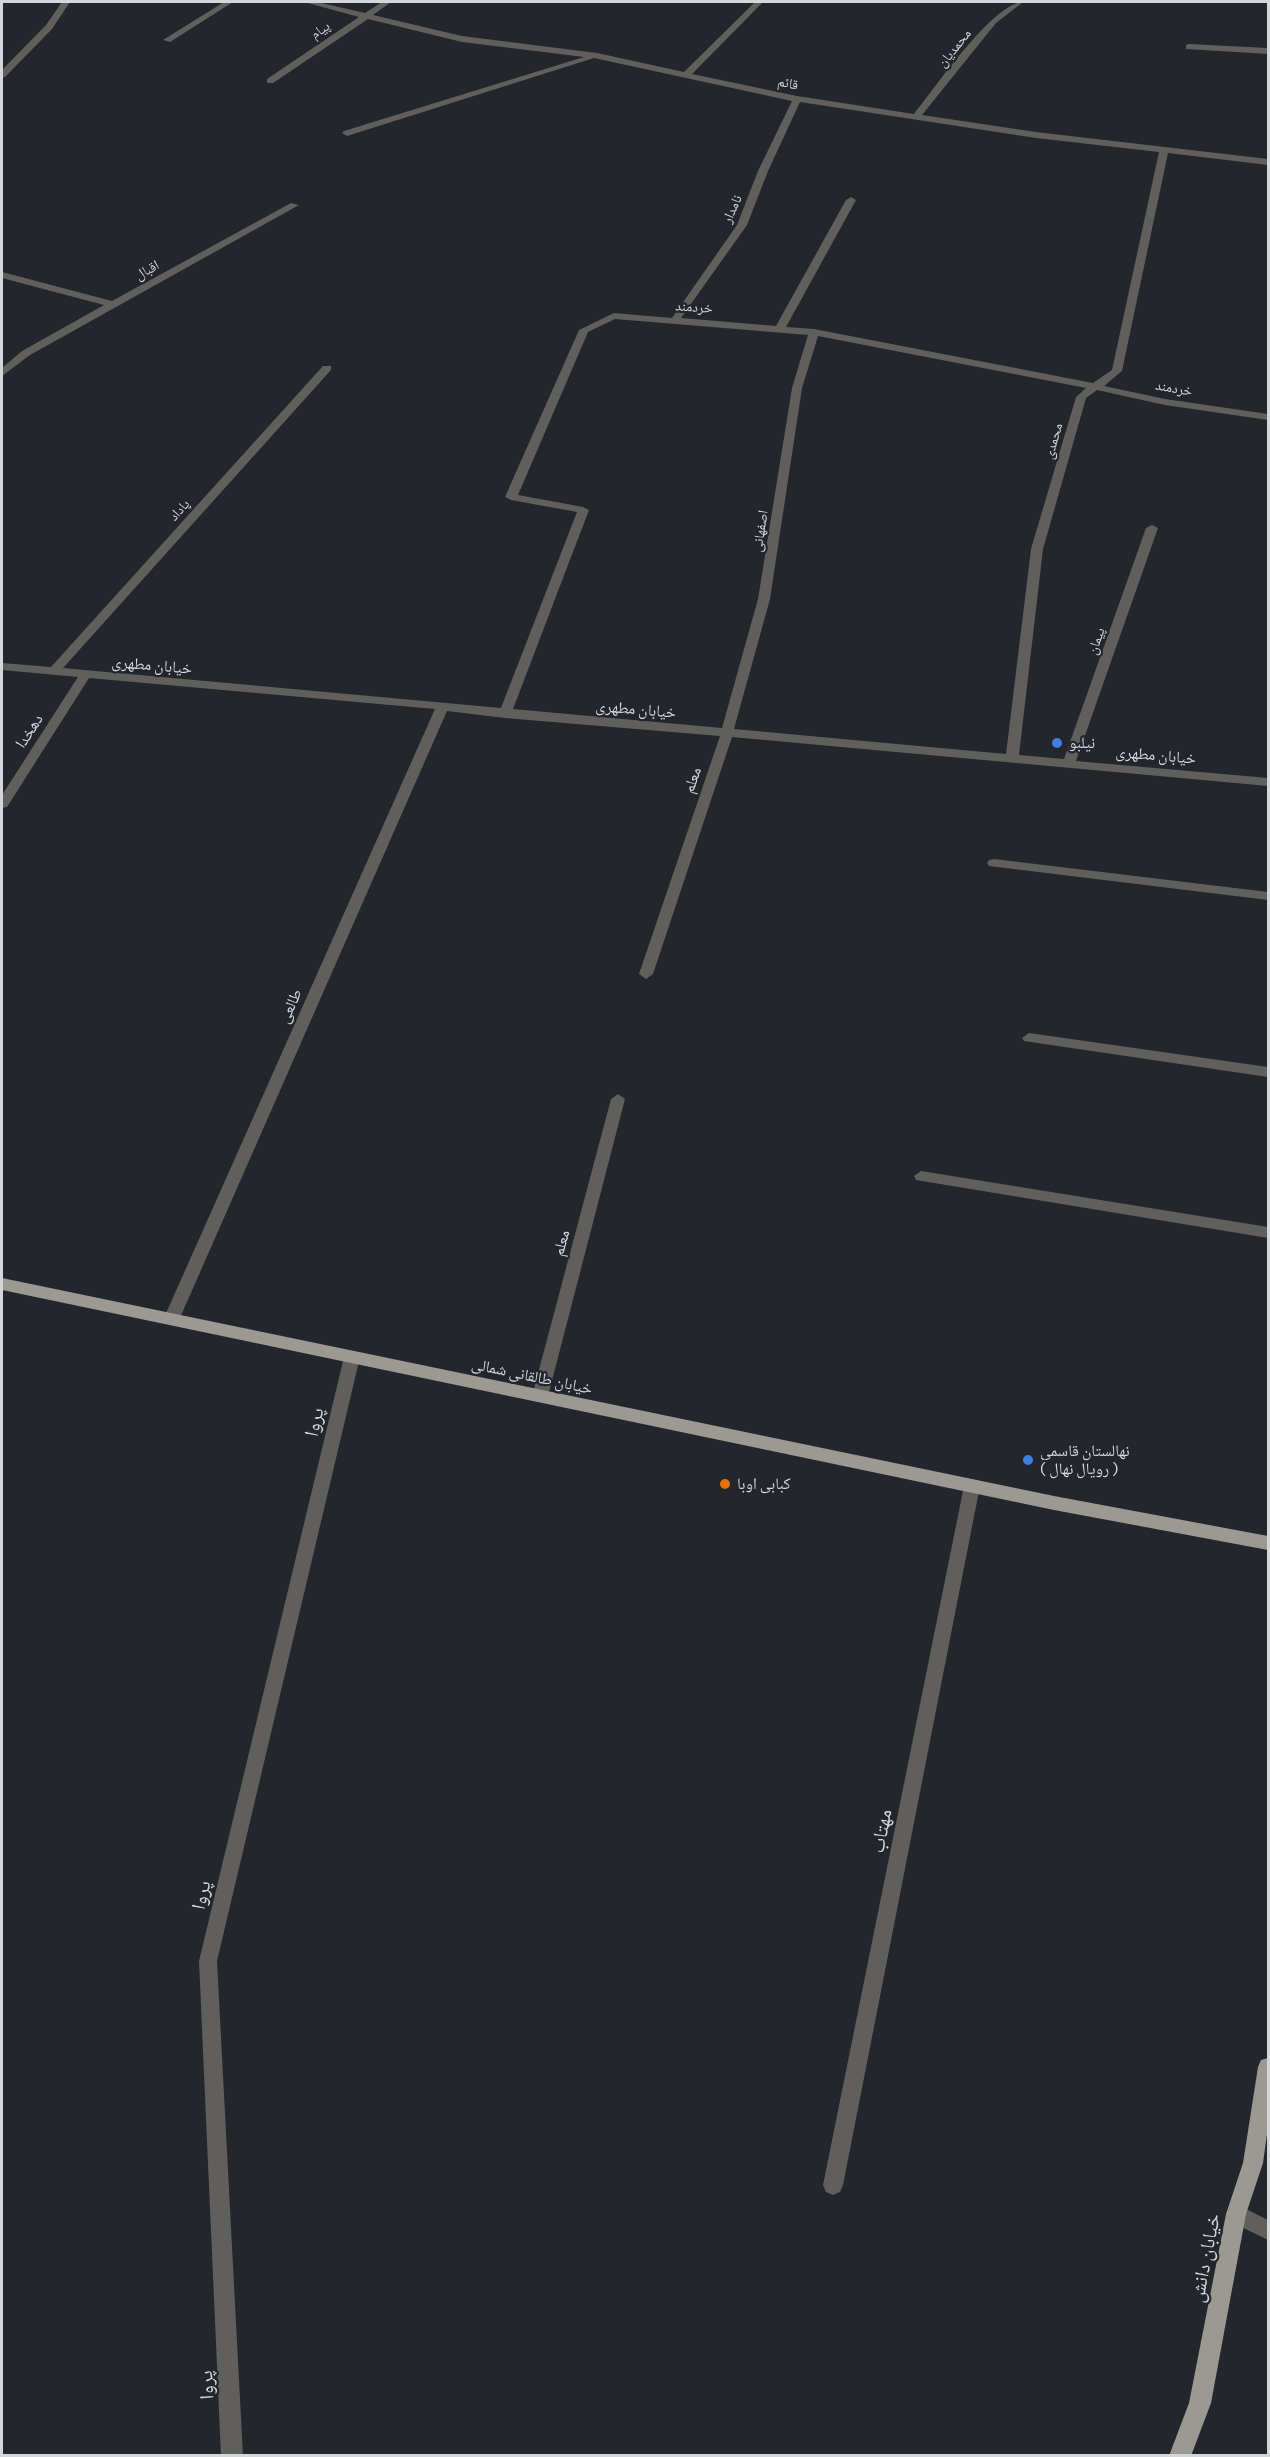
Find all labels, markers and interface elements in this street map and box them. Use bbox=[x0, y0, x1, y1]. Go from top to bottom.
street label: پیام bbox=[307, 17, 333, 43]
street label: محمدیان bbox=[933, 25, 975, 71]
street label: قائم bbox=[776, 73, 800, 93]
street label: نامدار bbox=[718, 192, 746, 226]
street label: اقبال bbox=[132, 257, 162, 283]
street label: خردمند bbox=[675, 297, 713, 317]
street label: خردمند bbox=[1154, 376, 1194, 400]
street label: محمدی bbox=[1040, 421, 1066, 461]
street label: پاداد bbox=[165, 496, 193, 524]
street label: اصفهانی bbox=[748, 509, 772, 553]
street label: پیمان bbox=[1084, 625, 1108, 657]
street label: خیابان مطهری bbox=[111, 652, 193, 678]
street label: خیابان مطهری bbox=[595, 696, 677, 722]
street label: دهخدا bbox=[11, 710, 47, 752]
place label: نیلبو bbox=[1069, 733, 1095, 753]
marker: نیلبو bbox=[1050, 736, 1064, 750]
street label: خیابان مطهری bbox=[1115, 742, 1197, 768]
street label: معلم bbox=[679, 764, 705, 796]
street label: طالعی bbox=[274, 986, 306, 1026]
street label: معلم bbox=[548, 1228, 574, 1258]
street label: خیابان طالقانی شمالی bbox=[470, 1354, 594, 1398]
street label: پروا bbox=[299, 1405, 329, 1439]
place label: نهالستان قاسمی ( رویال نهال ) bbox=[1040, 1441, 1130, 1479]
marker: نهالستان قاسمی ( رویال نهال ) bbox=[1021, 1453, 1035, 1467]
place label: کبابی اوبا bbox=[737, 1474, 791, 1494]
marker: کبابی اوبا bbox=[718, 1477, 732, 1491]
street label: مهتاب bbox=[865, 1807, 897, 1855]
street label: پروا bbox=[186, 1878, 216, 1912]
street label: خیابان دانش bbox=[1185, 2212, 1225, 2304]
street label: پروا bbox=[193, 2370, 219, 2400]

